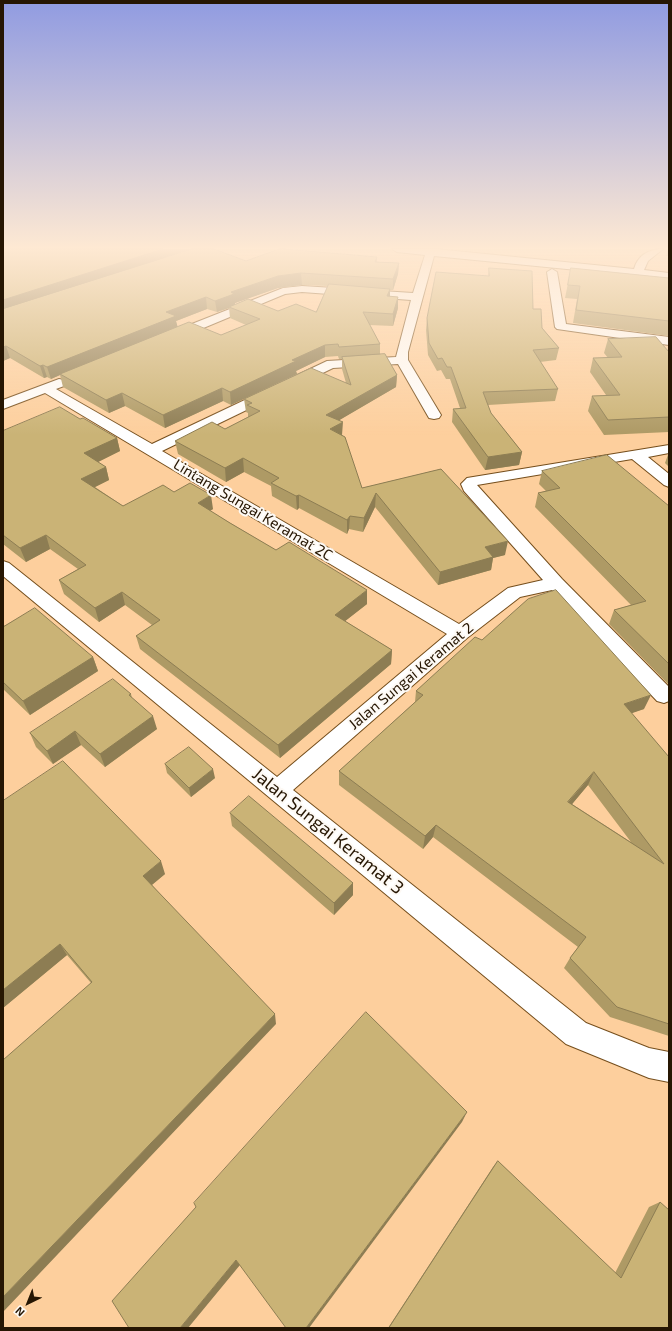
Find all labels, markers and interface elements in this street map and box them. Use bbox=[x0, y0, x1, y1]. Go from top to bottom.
street label: Lintang Sungai Keramat 2C bbox=[170, 455, 336, 565]
street label: Jalan Sungai Keramat 2 bbox=[345, 619, 477, 733]
street label: Jalan Sungai Keramat 3 bbox=[248, 763, 408, 899]
north arrow bbox=[8, 1283, 48, 1323]
text: N bbox=[12, 1305, 27, 1320]

